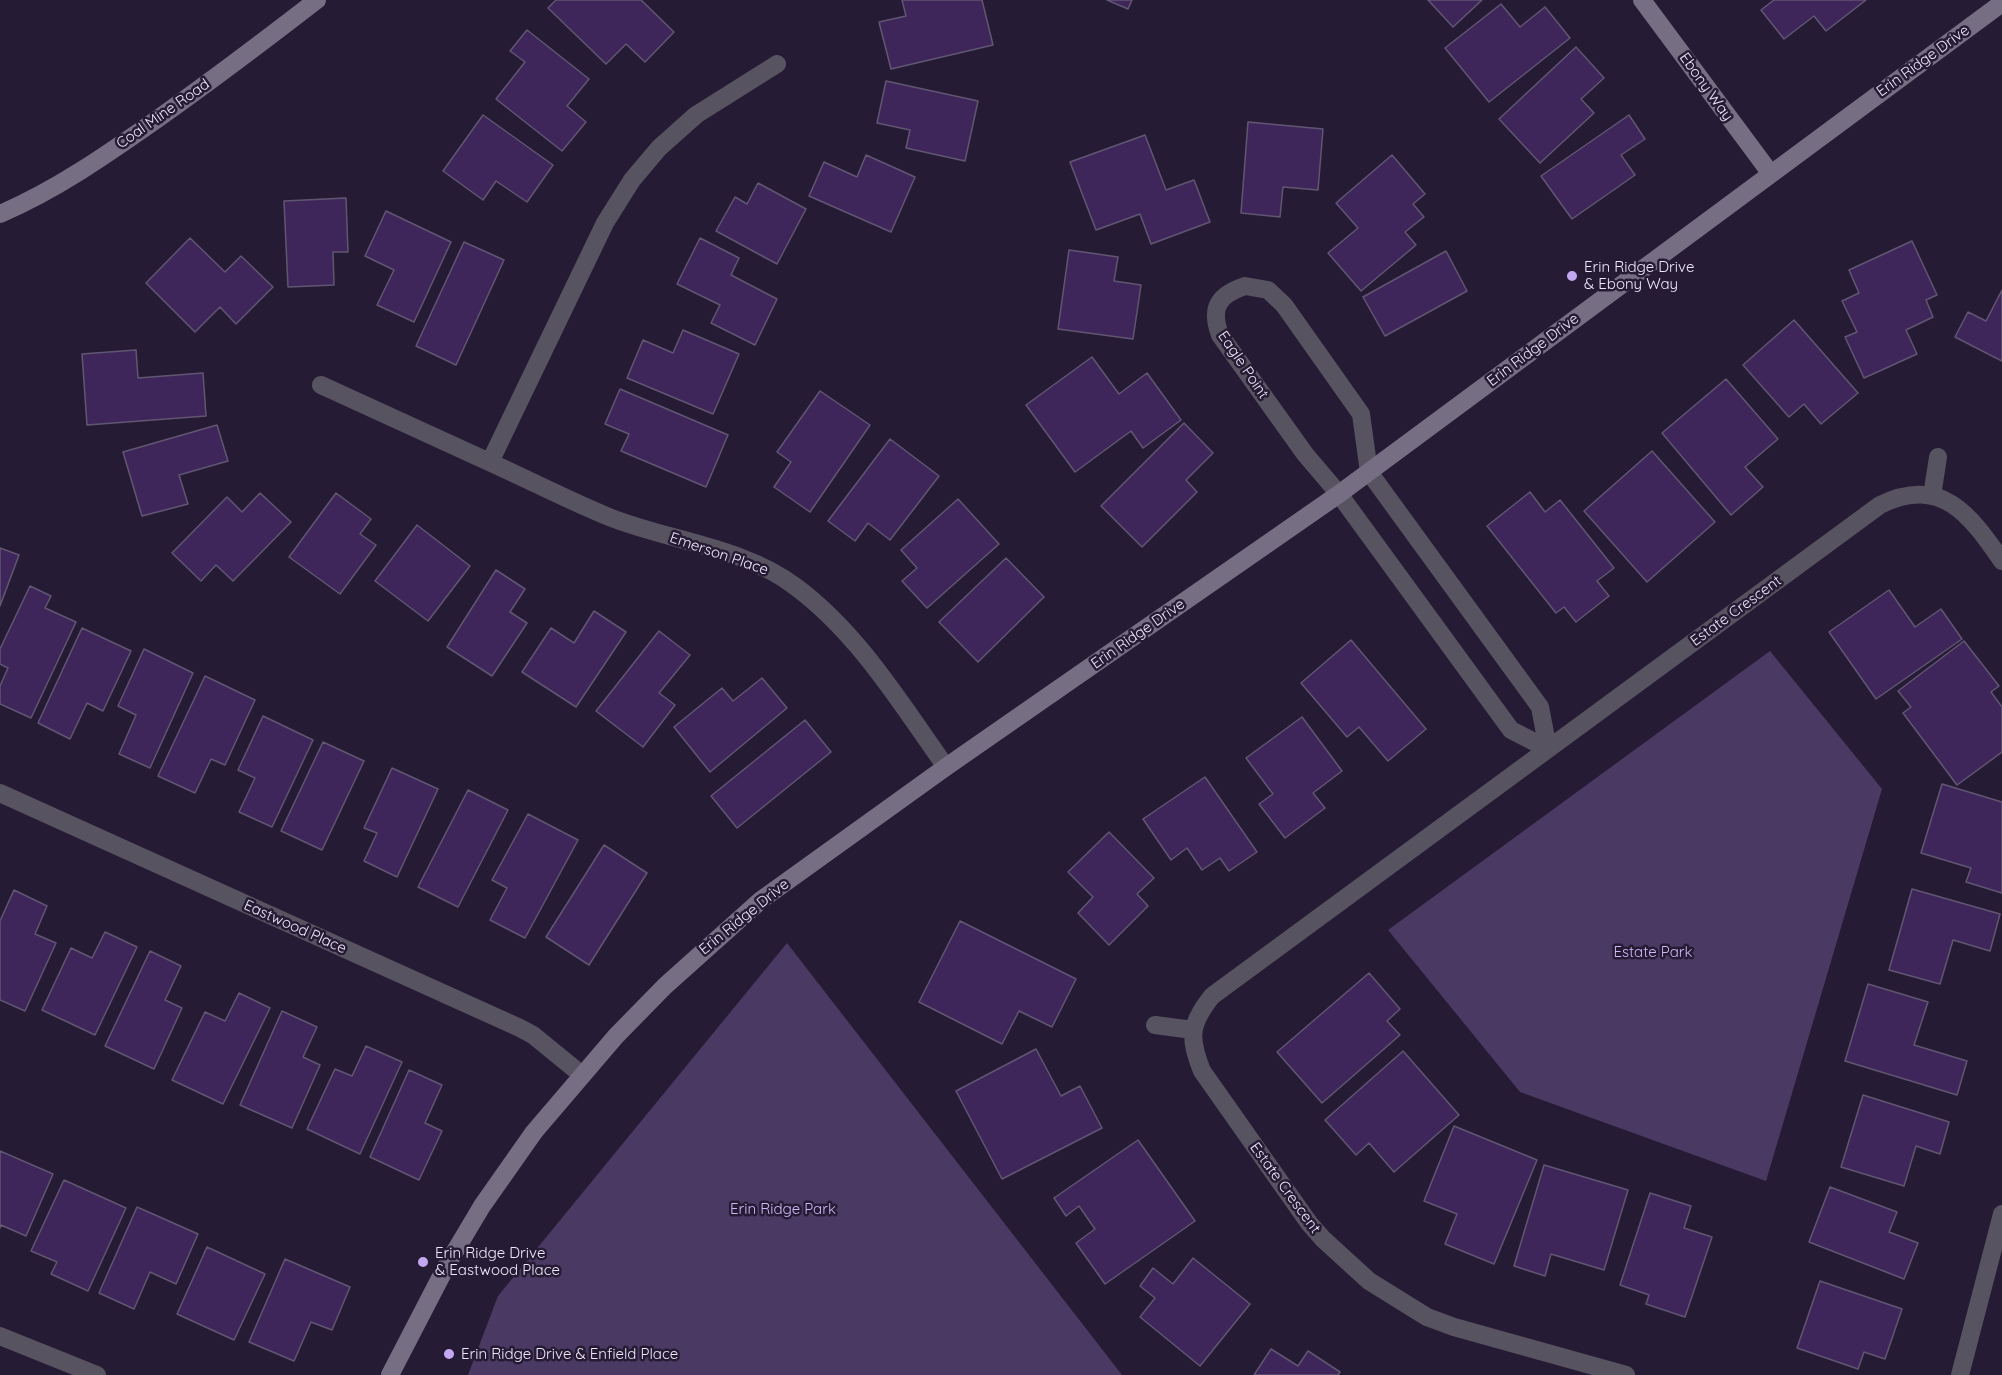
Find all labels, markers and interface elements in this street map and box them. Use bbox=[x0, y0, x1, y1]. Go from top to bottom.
street label: Erin Ridge Drive bbox=[1873, 21, 1973, 101]
street label: Ebony Way bbox=[1675, 49, 1737, 125]
street label: Coal Mine Road bbox=[113, 75, 213, 153]
place label: Erin Ridge Drive & Ebony Way bbox=[1584, 258, 1694, 293]
marker: Erin Ridge Drive & Ebony Way bbox=[1565, 269, 1579, 283]
street label: Erin Ridge Drive bbox=[1484, 310, 1582, 390]
street label: Eagle Point bbox=[1214, 328, 1272, 402]
street label: Emerson Place bbox=[667, 529, 771, 579]
street label: Estate Crescent bbox=[1687, 572, 1785, 650]
street label: Erin Ridge Drive bbox=[1088, 595, 1188, 673]
street label: Erin Ridge Drive bbox=[695, 875, 793, 959]
street label: Eastwood Place bbox=[241, 896, 349, 958]
park label: Estate Park bbox=[1613, 943, 1693, 961]
street label: Estate Crescent bbox=[1246, 1139, 1324, 1237]
park label: Erin Ridge Park bbox=[730, 1200, 836, 1218]
place label: Erin Ridge Drive & Eastwood Place bbox=[435, 1244, 560, 1279]
marker: Erin Ridge Drive & Eastwood Place bbox=[416, 1255, 430, 1269]
place label: Erin Ridge Drive & Enfield Place bbox=[461, 1345, 678, 1363]
marker: Erin Ridge Drive & Enfield Place bbox=[442, 1347, 456, 1361]

